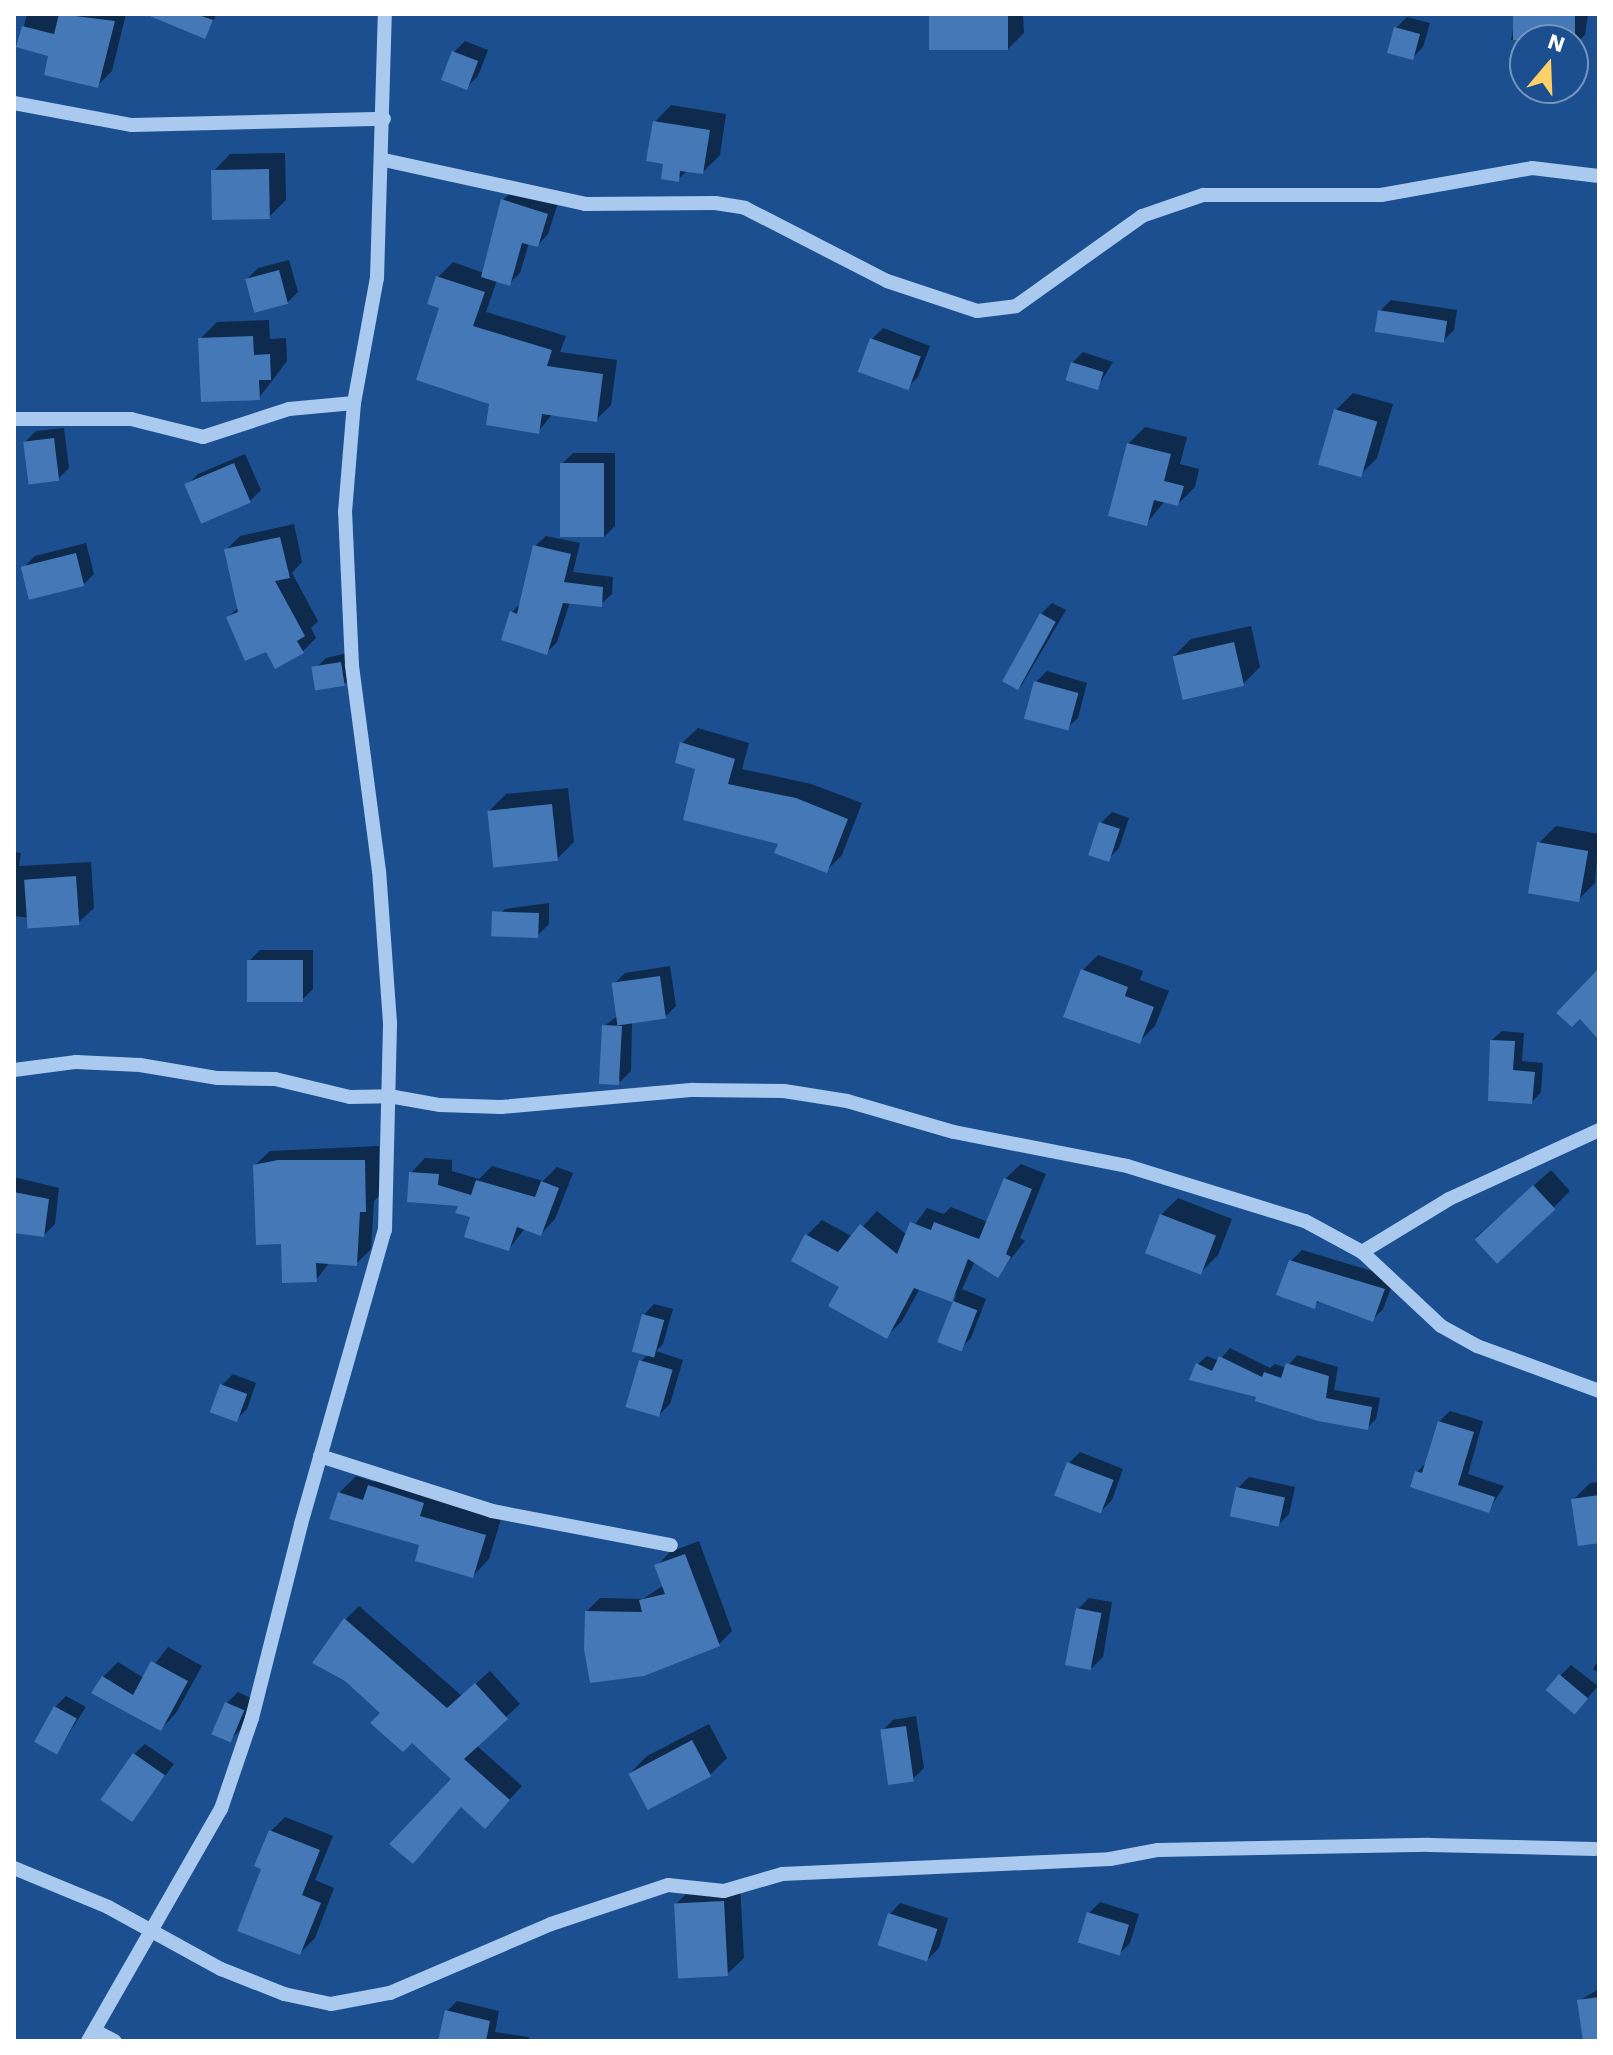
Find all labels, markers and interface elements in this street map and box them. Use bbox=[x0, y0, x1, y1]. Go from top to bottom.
north arrow bbox=[1509, 24, 1589, 104]
text: N bbox=[1545, 28, 1568, 57]

